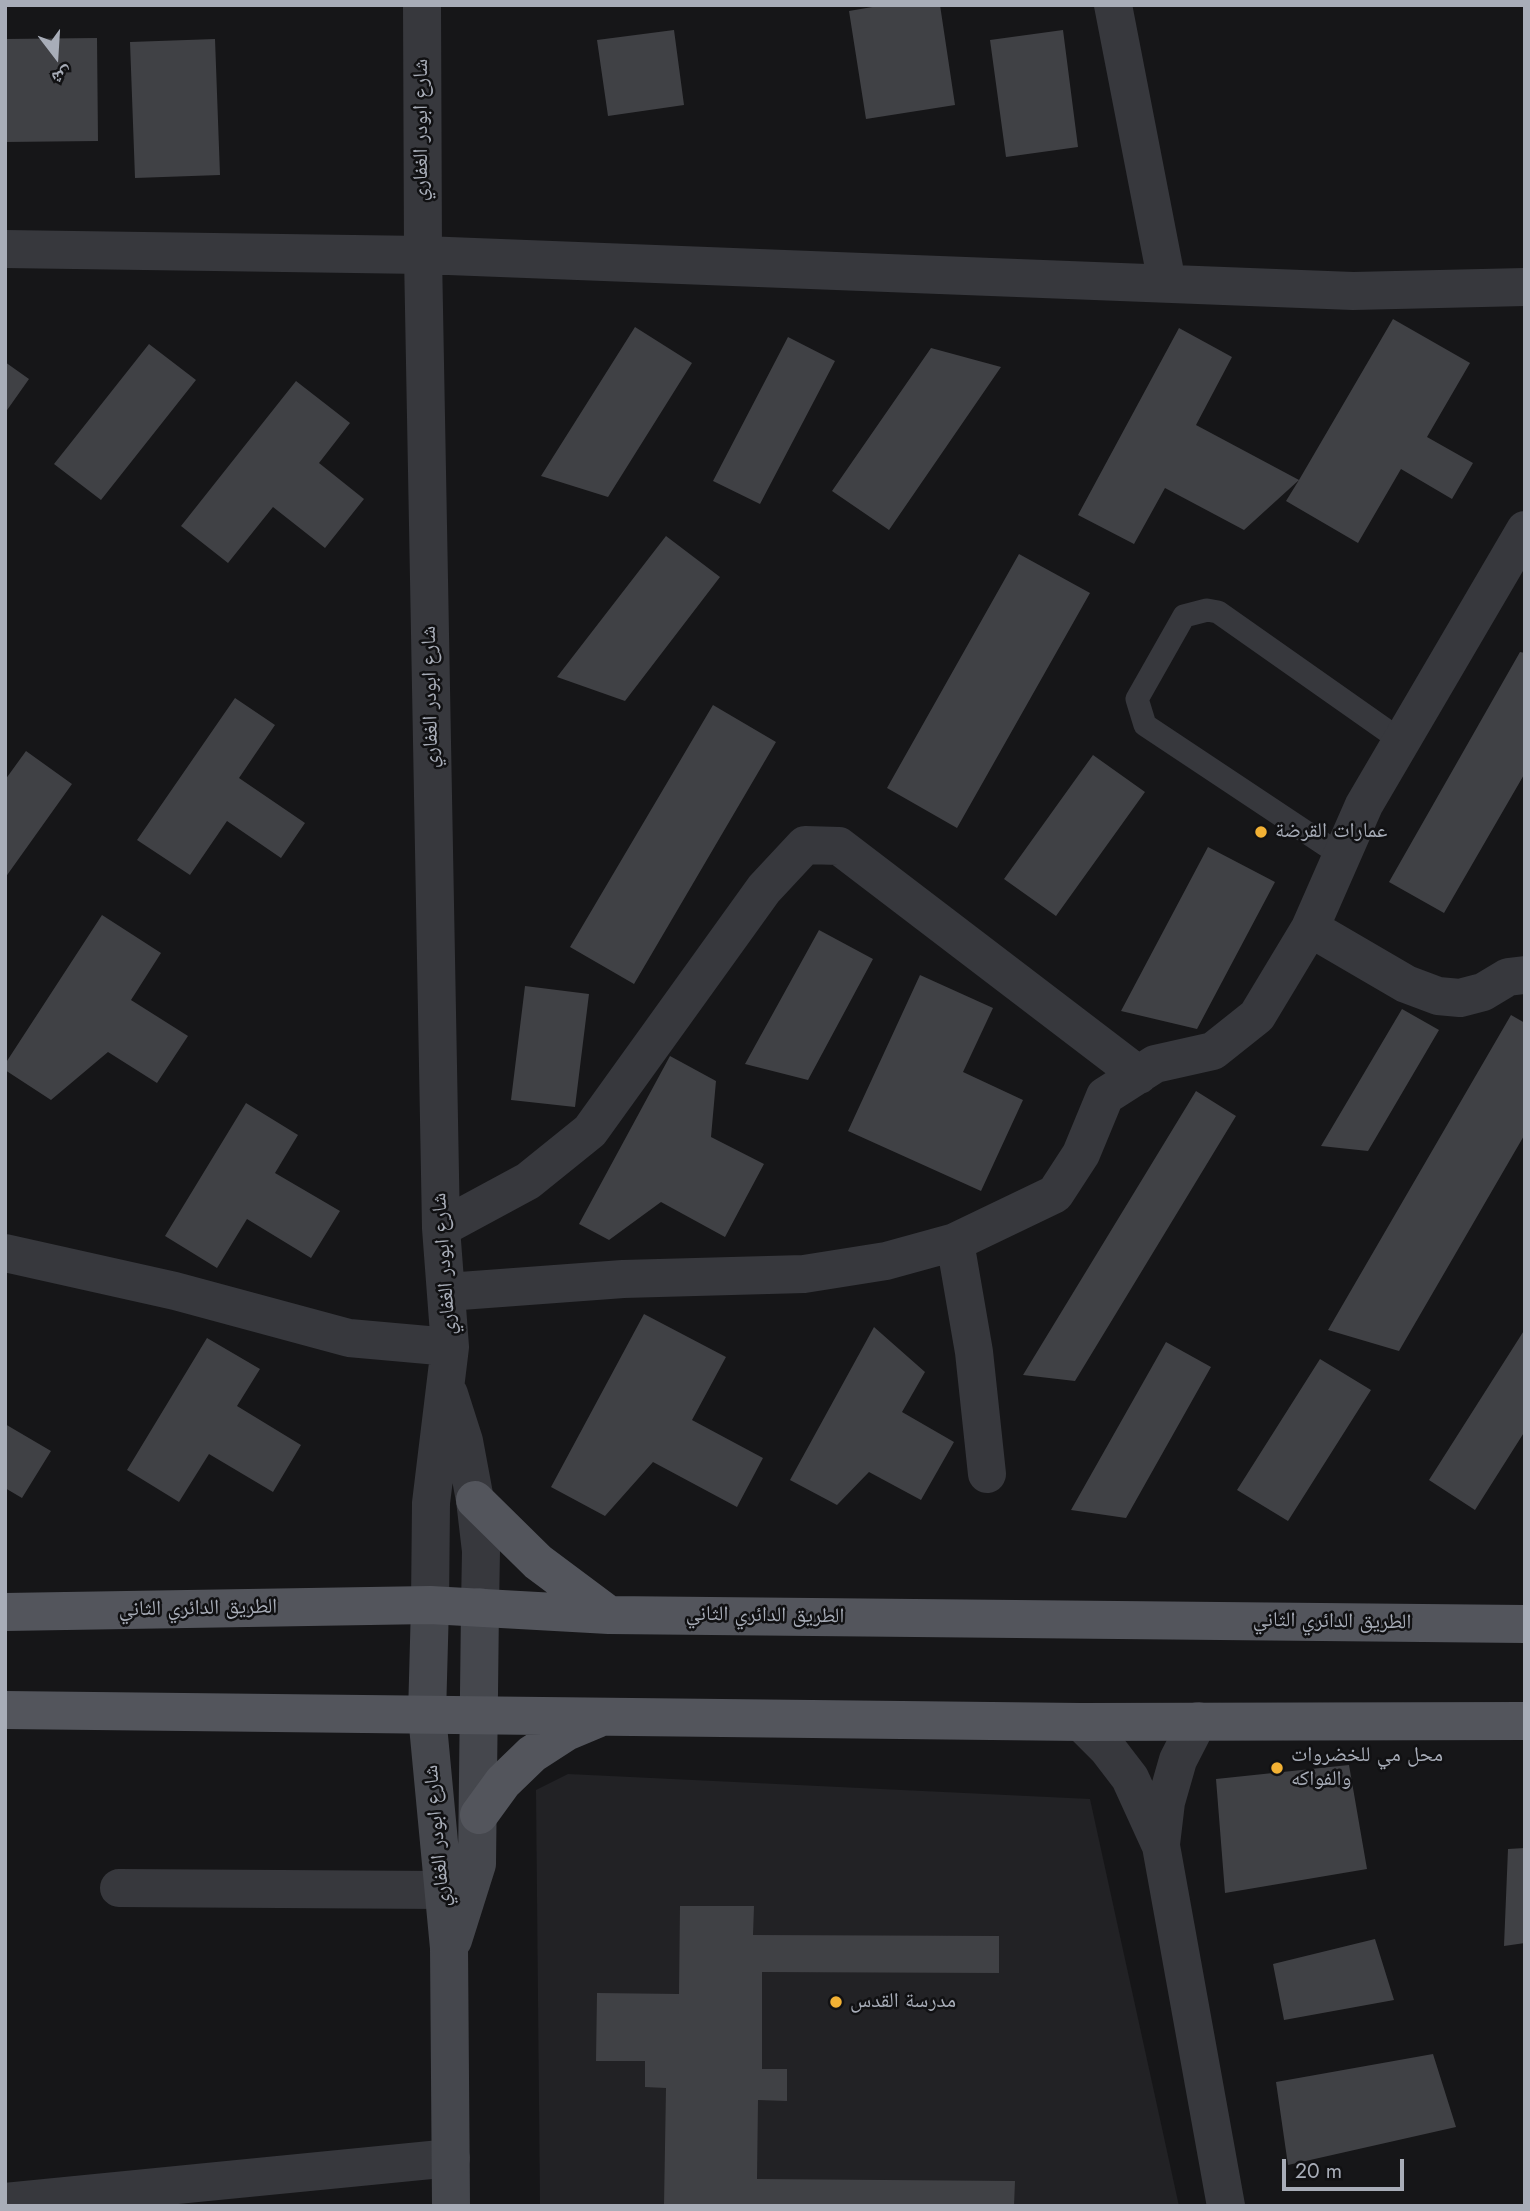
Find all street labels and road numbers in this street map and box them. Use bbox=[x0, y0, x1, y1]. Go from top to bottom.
street label: شارع ابودر الغفاري bbox=[409, 59, 435, 201]
street label: شارع ابودر الغفاري bbox=[417, 625, 445, 769]
street label: شارع ابودر الغفاري bbox=[427, 1192, 463, 1336]
street label: الطريق الدائري الثاني bbox=[118, 1595, 278, 1623]
street label: الطريق الدائري الثاني bbox=[685, 1602, 845, 1630]
street label: الطريق الدائري الثاني bbox=[1252, 1608, 1412, 1636]
street label: شارع ابودر الغفاري bbox=[419, 1764, 457, 1908]

